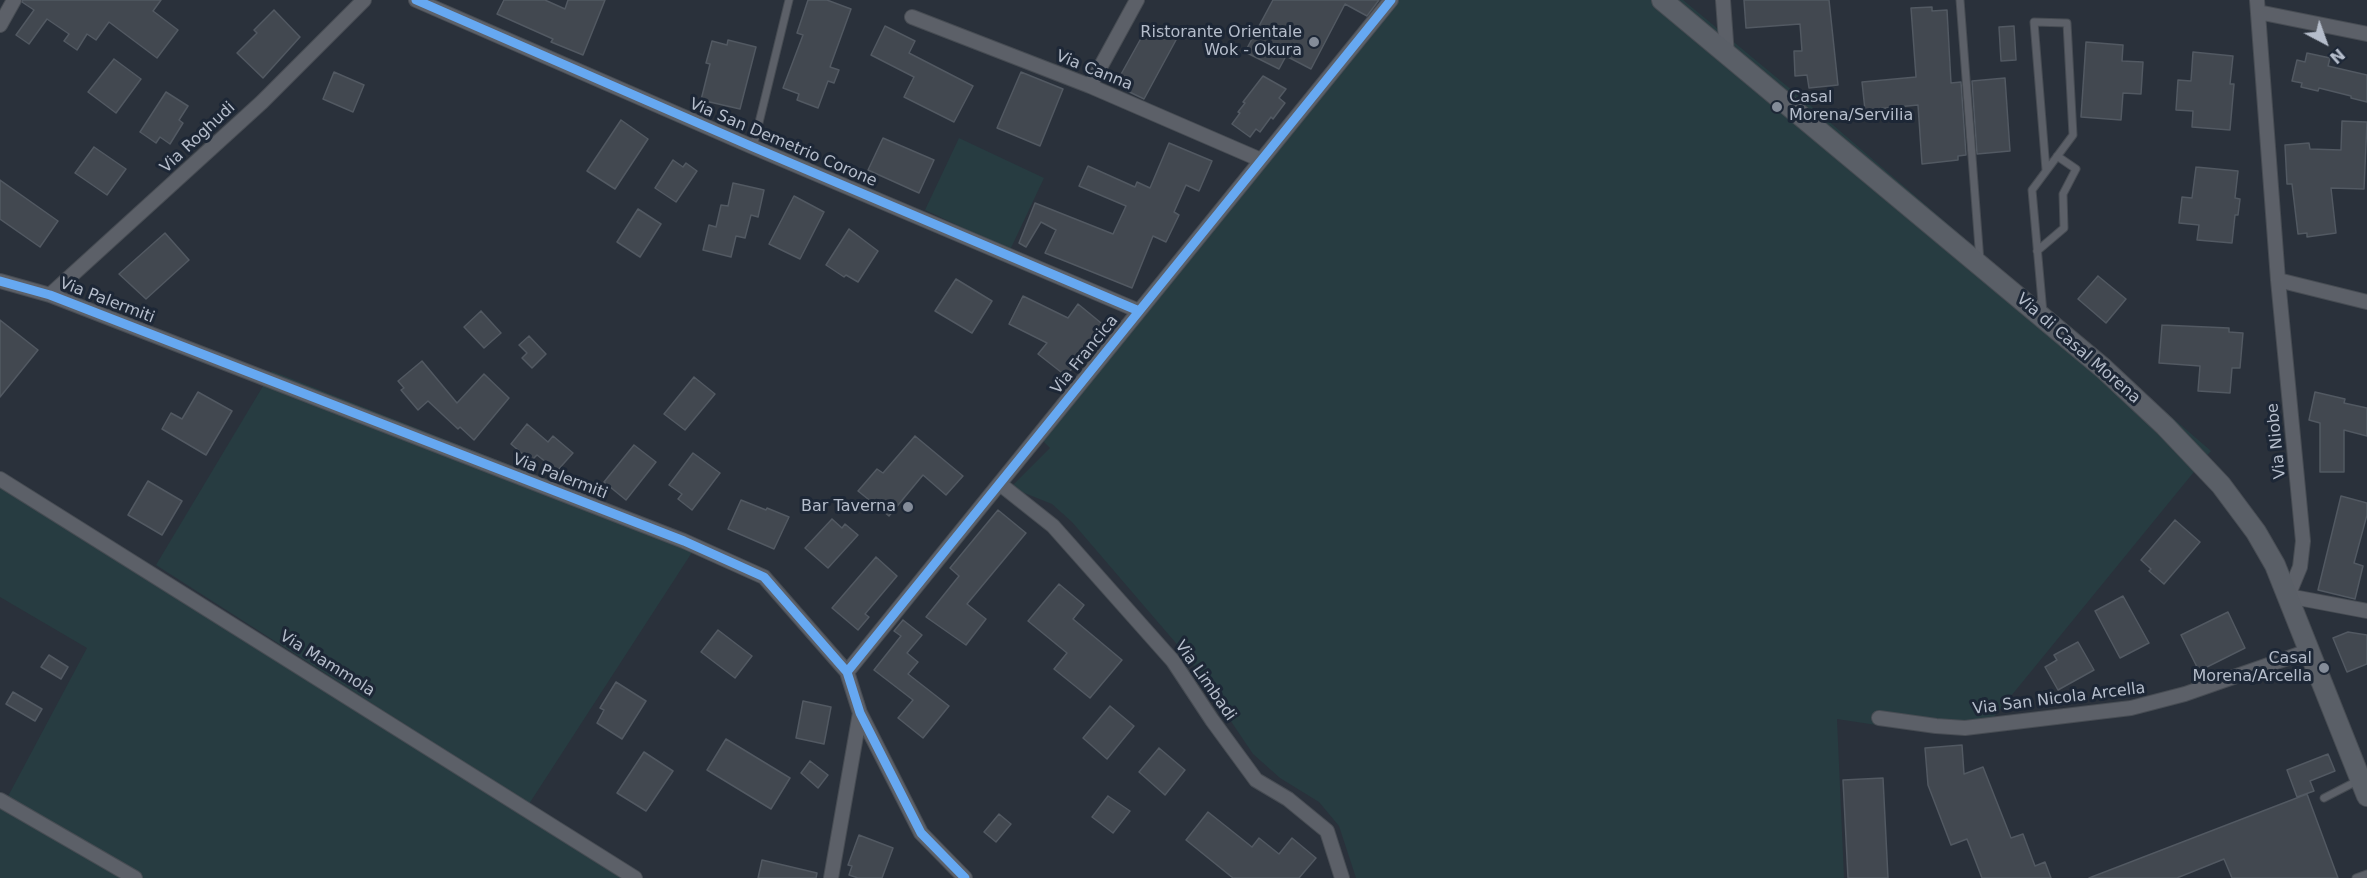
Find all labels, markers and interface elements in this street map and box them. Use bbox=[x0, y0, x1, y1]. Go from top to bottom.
north arrow bbox=[2295, 12, 2355, 72]
place label: Ristorante Orientale Wok - Okura bbox=[1140, 23, 1302, 61]
marker: Ristorante Orientale Wok - Okura bbox=[1307, 35, 1321, 49]
text: N bbox=[2326, 44, 2348, 68]
street label: Via Canna bbox=[1053, 47, 1135, 95]
place label: Casal Morena/Servilia bbox=[1789, 88, 1913, 126]
street label: Via San Demetrio Corone bbox=[686, 95, 880, 191]
street label: Via Roghudi bbox=[157, 99, 239, 177]
marker: Casal Morena/Servilia bbox=[1770, 100, 1784, 114]
street label: Via Palermiti bbox=[57, 274, 157, 328]
street label: Via di Casal Morena bbox=[2012, 290, 2144, 408]
street label: Via Francica bbox=[1047, 312, 1123, 398]
street label: Via Niobe bbox=[2263, 402, 2291, 480]
street label: Via Palermiti bbox=[510, 450, 610, 504]
place label: Bar Taverna bbox=[801, 497, 896, 517]
marker: Bar Taverna bbox=[901, 500, 915, 514]
street label: Via Mammola bbox=[276, 627, 378, 701]
street label: Via Limbadi bbox=[1170, 637, 1240, 725]
place label: Casal Morena/Arcella bbox=[2192, 649, 2312, 687]
marker: Casal Morena/Arcella bbox=[2317, 661, 2331, 675]
street label: Via San Nicola Arcella bbox=[1971, 679, 2147, 719]

